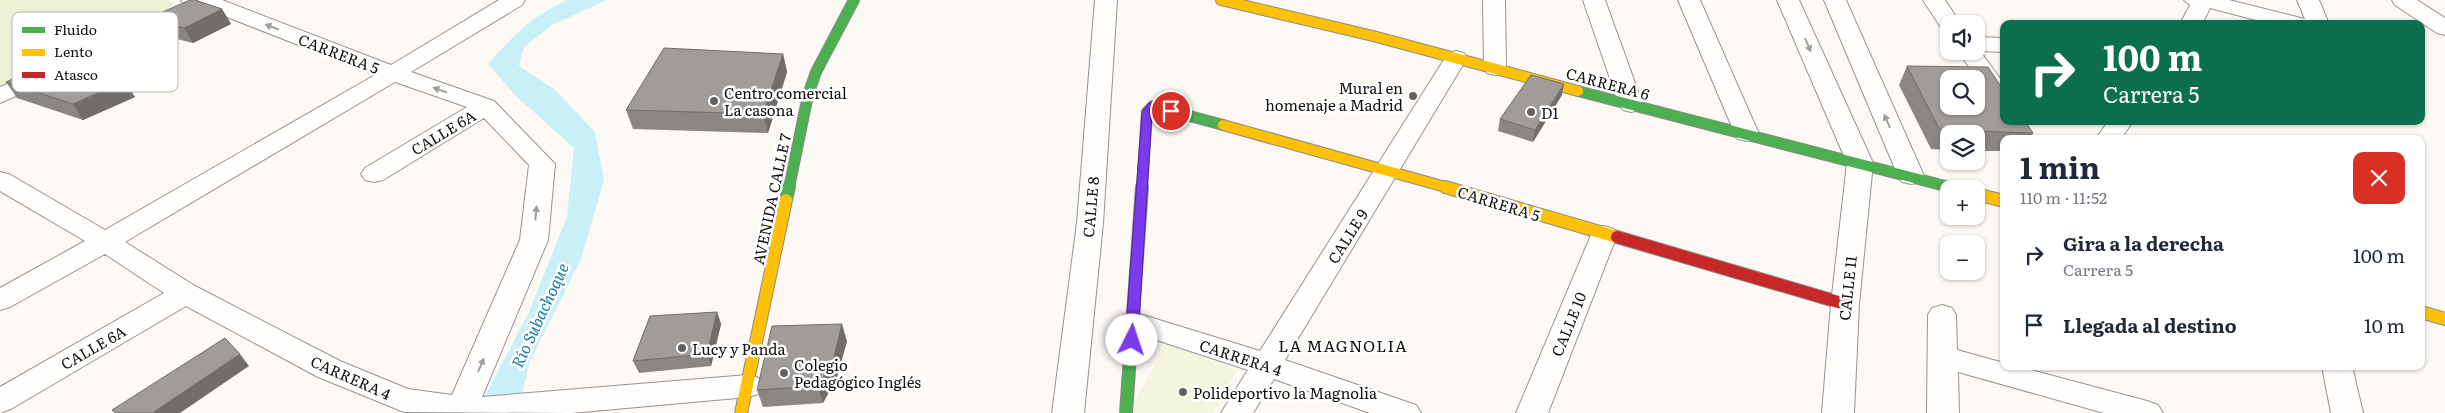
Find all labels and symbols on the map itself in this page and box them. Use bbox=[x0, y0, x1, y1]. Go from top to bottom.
legend bbox=[12, 12, 178, 92]
text: Fluido bbox=[54, 19, 97, 39]
one-way arrow bbox=[264, 22, 279, 30]
street label: CARRERA 5 bbox=[295, 27, 383, 79]
one-way arrow bbox=[1804, 38, 1812, 52]
text: Lento bbox=[54, 41, 93, 61]
street label: CARRERA 6 bbox=[1564, 61, 1652, 105]
text: Atasco bbox=[54, 64, 98, 84]
place label: Mural en homenaje a Madrid bbox=[1265, 76, 1403, 116]
place label: Centro comercial La casona bbox=[724, 81, 847, 121]
one-way arrow bbox=[432, 86, 447, 94]
pin bbox=[1150, 90, 1192, 132]
marker: Mural en homenaje a Madrid bbox=[1407, 90, 1419, 102]
marker: Centro comercial La casona bbox=[708, 95, 720, 107]
place label: D1 bbox=[1541, 101, 1559, 124]
street label: CALLE 6A bbox=[406, 104, 480, 160]
marker: D1 bbox=[1525, 106, 1537, 118]
one-way arrow bbox=[1883, 114, 1891, 128]
street label: AVENIDA CALLE 7 bbox=[746, 131, 796, 267]
street label: CALLE 8 bbox=[1076, 176, 1104, 238]
street label: CARRERA 5 bbox=[1455, 180, 1543, 227]
street label: CALLE 9 bbox=[1321, 204, 1373, 268]
one-way arrow bbox=[533, 205, 541, 221]
street label: CALLE 11 bbox=[1832, 254, 1862, 322]
water label: Río Subachoque bbox=[504, 259, 574, 371]
street label: CALLE 10 bbox=[1545, 288, 1591, 360]
position arrow bbox=[1105, 313, 1157, 365]
street label: CALLE 6A bbox=[56, 319, 130, 375]
street label: CARRERA 4 bbox=[1197, 333, 1285, 381]
district label: LA MAGNOLIA bbox=[1278, 333, 1408, 357]
place label: Lucy y Panda bbox=[692, 337, 787, 360]
marker: Lucy y Panda bbox=[676, 342, 688, 354]
street label: CARRERA 4 bbox=[307, 349, 395, 405]
place label: Colegio Pedagógico Inglés bbox=[794, 353, 921, 393]
one-way arrow bbox=[478, 358, 486, 372]
marker: Colegio Pedagógico Inglés bbox=[778, 367, 790, 379]
place label: Polideportivo la Magnolia bbox=[1193, 381, 1378, 404]
marker: Polideportivo la Magnolia bbox=[1177, 386, 1189, 398]

